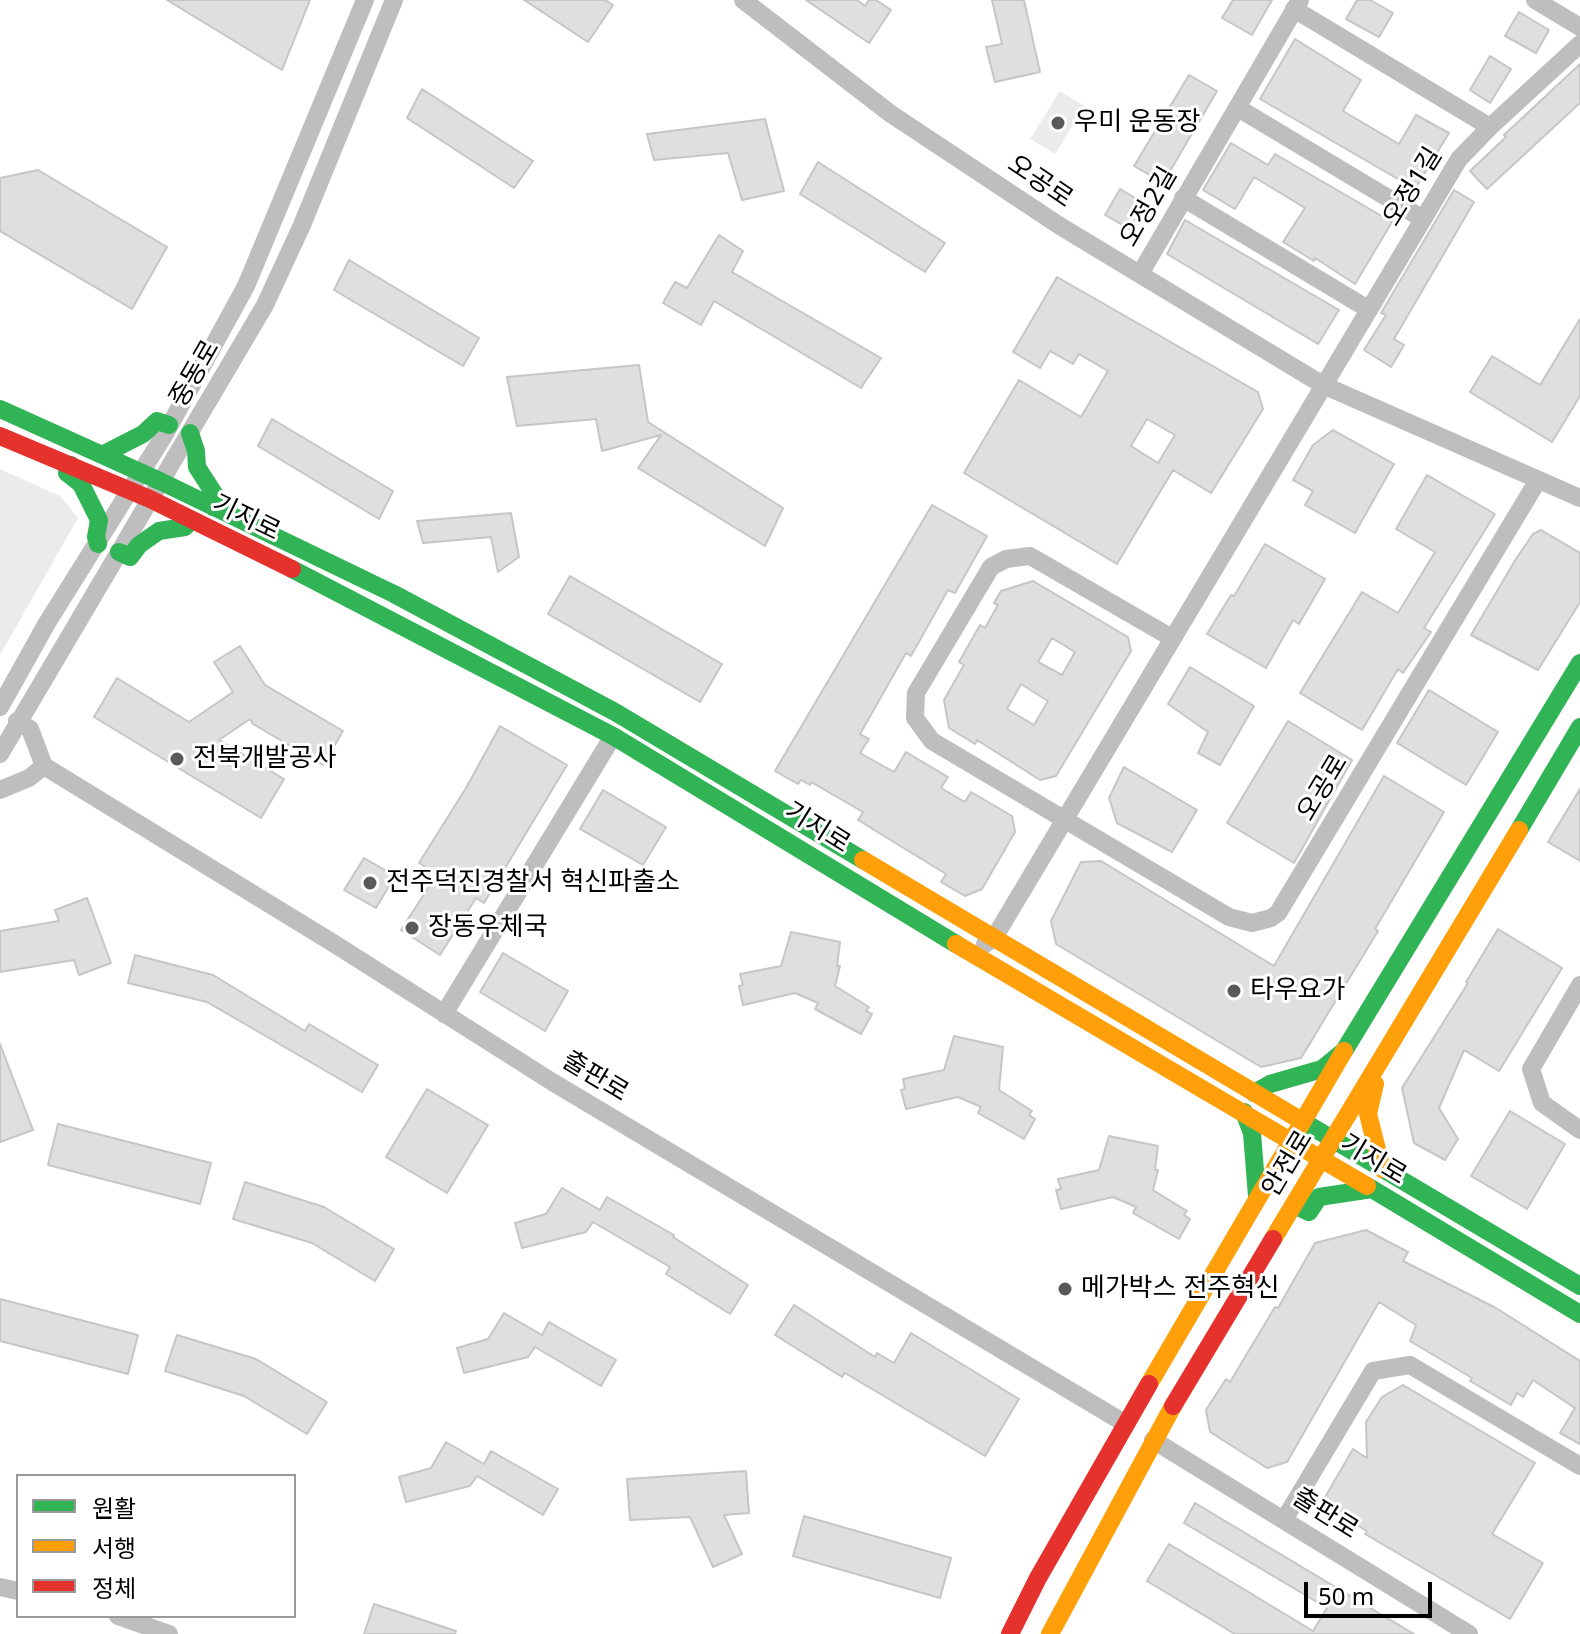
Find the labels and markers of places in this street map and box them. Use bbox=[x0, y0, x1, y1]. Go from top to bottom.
place label: 우미 운동장 bbox=[1074, 107, 1200, 139]
marker: 우미 운동장 bbox=[1049, 114, 1067, 132]
place label: 전북개발공사 bbox=[193, 743, 337, 775]
marker: 전북개발공사 bbox=[168, 750, 186, 768]
place label: 전주덕진경찰서 혁신파출소 bbox=[386, 867, 680, 899]
marker: 전주덕진경찰서 혁신파출소 bbox=[361, 874, 379, 892]
place label: 장동우체국 bbox=[428, 912, 548, 944]
marker: 장동우체국 bbox=[403, 919, 421, 937]
place label: 타우요가 bbox=[1250, 975, 1346, 1007]
marker: 타우요가 bbox=[1225, 982, 1243, 1000]
place label: 메가박스 전주혁신 bbox=[1081, 1273, 1279, 1305]
marker: 메가박스 전주혁신 bbox=[1056, 1280, 1074, 1298]

